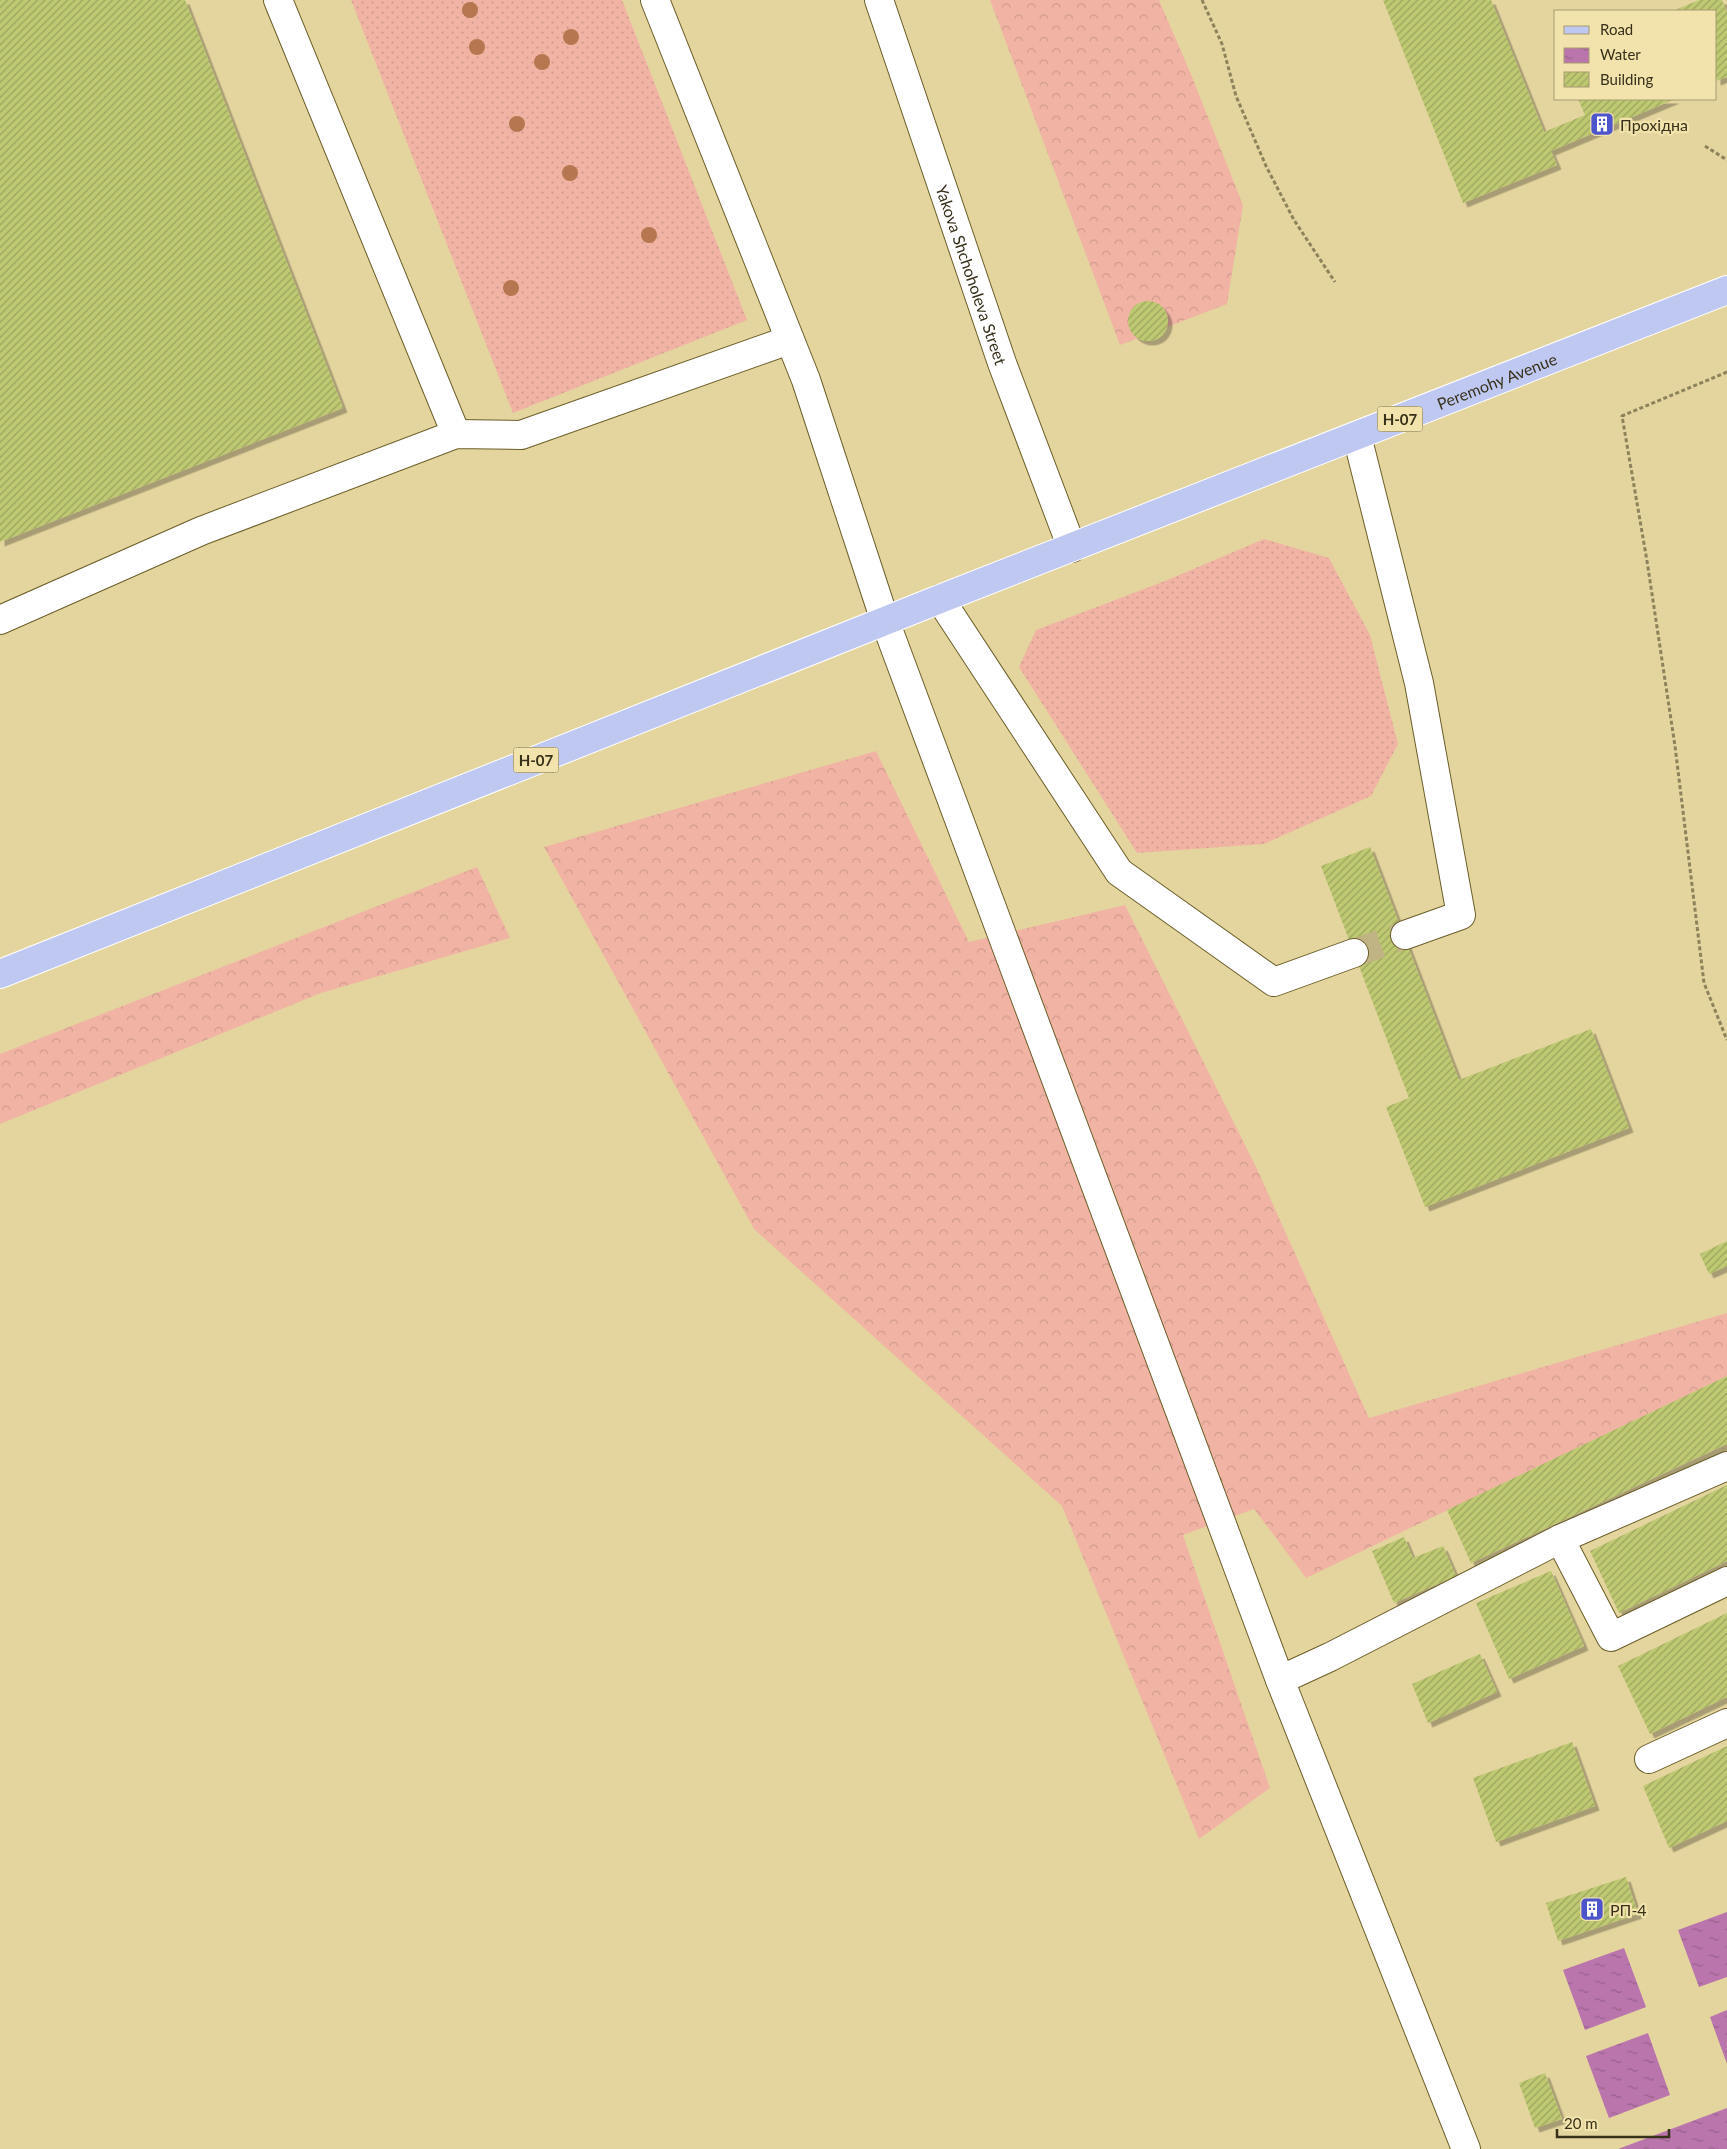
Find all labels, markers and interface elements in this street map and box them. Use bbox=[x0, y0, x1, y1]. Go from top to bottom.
legend bbox=[1554, 10, 1717, 100]
text: Road bbox=[1600, 20, 1633, 38]
text: Water bbox=[1600, 45, 1641, 63]
text: Building bbox=[1600, 70, 1653, 88]
building icon: Прохідна bbox=[1589, 111, 1615, 137]
place label: Прохідна bbox=[1620, 115, 1688, 134]
street label: Yakova Shchoholeva Street bbox=[933, 182, 1011, 367]
street label: Peremohy Avenue bbox=[1434, 348, 1559, 413]
road number: Н-07 bbox=[1378, 406, 1422, 432]
road number: Н-07 bbox=[514, 748, 558, 772]
building icon: РП-4 bbox=[1579, 1896, 1605, 1922]
place label: РП-4 bbox=[1610, 1900, 1647, 1919]
scale bar bbox=[1557, 2106, 1670, 2138]
text: 20 m bbox=[1564, 2114, 1598, 2132]

